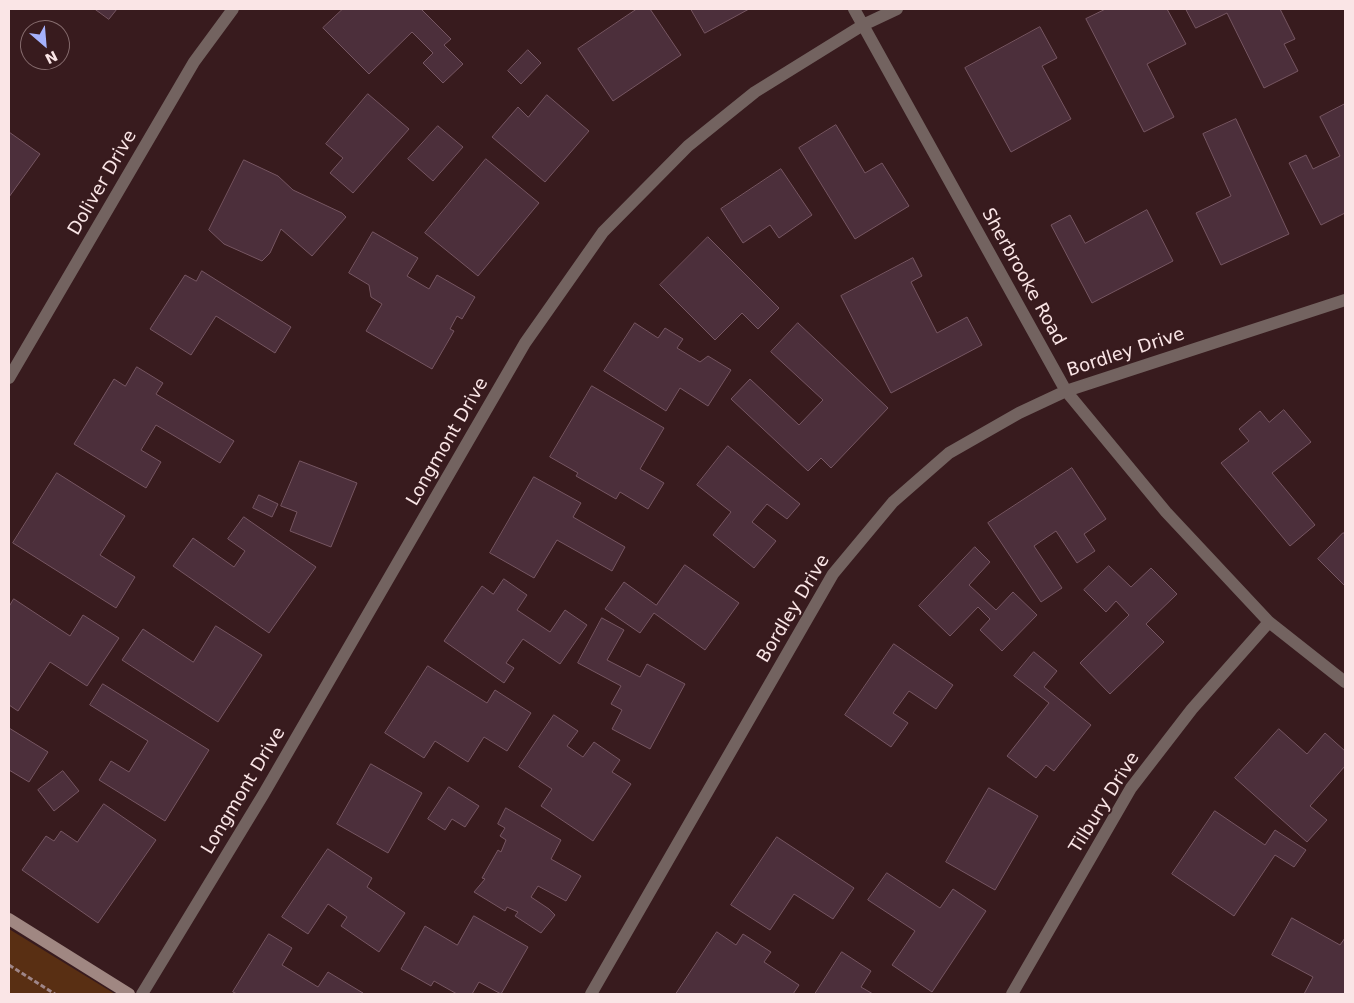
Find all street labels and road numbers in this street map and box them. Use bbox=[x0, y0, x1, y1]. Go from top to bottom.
street label: Doliver Drive bbox=[64, 127, 142, 239]
street label: Sherbrooke Road bbox=[976, 205, 1070, 349]
street label: Bordley Drive bbox=[1065, 324, 1187, 382]
street label: Longmont Drive bbox=[403, 374, 493, 510]
street label: Bordley Drive bbox=[753, 551, 835, 667]
street label: Longmont Drive bbox=[198, 724, 290, 858]
street label: Tilbury Drive bbox=[1065, 748, 1145, 858]

